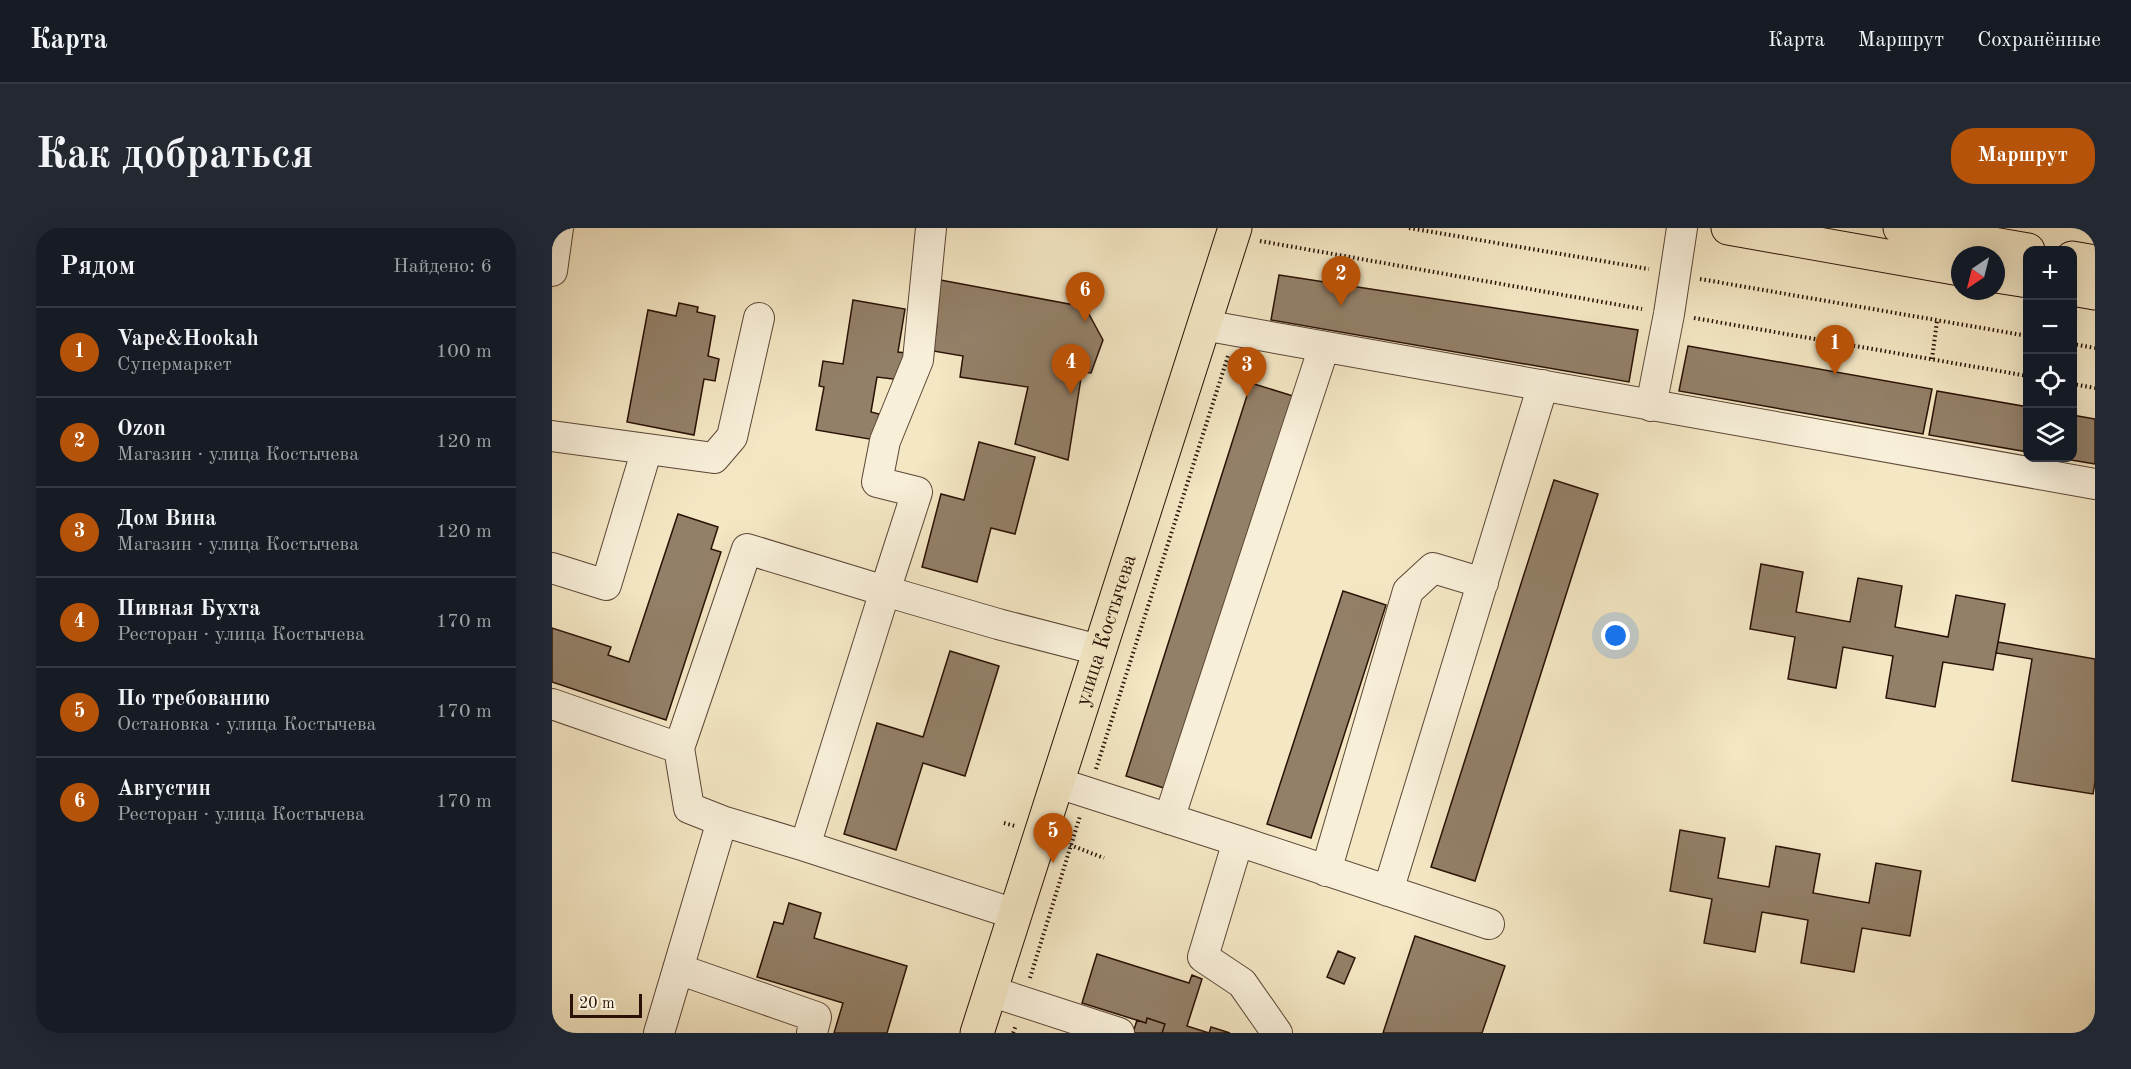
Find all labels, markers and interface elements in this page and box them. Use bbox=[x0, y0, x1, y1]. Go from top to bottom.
text: Карта bbox=[30, 27, 108, 55]
text: Карта bbox=[1768, 30, 1825, 51]
text: Маршрут bbox=[1858, 30, 1944, 51]
text: Сохранённые bbox=[1977, 30, 2101, 51]
button: Маршрут bbox=[1951, 128, 2095, 184]
text: Как добраться bbox=[36, 135, 313, 177]
north arrow bbox=[1951, 246, 2005, 300]
map controls bbox=[2023, 246, 2077, 462]
button: + bbox=[2023, 246, 2077, 300]
text: Рядом bbox=[60, 254, 135, 280]
pin: 2 bbox=[1322, 256, 1360, 306]
text: Найдено: 6 bbox=[393, 257, 492, 277]
pin: 6 bbox=[1066, 272, 1104, 322]
button: − bbox=[2023, 300, 2077, 354]
pin: 1 bbox=[1816, 326, 1854, 375]
text: Vape&Hookah bbox=[117, 328, 259, 350]
text: 1 bbox=[74, 342, 85, 362]
text: 100 m bbox=[436, 342, 492, 362]
pin: 4 bbox=[1052, 344, 1090, 394]
pin: 3 bbox=[1228, 348, 1266, 397]
button: locate bbox=[2023, 354, 2077, 408]
text: Супермаркет bbox=[117, 355, 232, 375]
button: layers bbox=[2023, 408, 2077, 462]
text: Ozon bbox=[117, 418, 166, 440]
text: 2 bbox=[74, 432, 85, 452]
text: 120 m bbox=[436, 432, 492, 452]
text: Магазин · улица Костычева bbox=[117, 445, 359, 465]
text: Дом Вина bbox=[117, 508, 216, 530]
text: 3 bbox=[74, 522, 85, 542]
text: 120 m bbox=[436, 522, 492, 542]
text: Магазин · улица Костычева bbox=[117, 535, 359, 555]
street label: улица Костычева bbox=[1072, 552, 1140, 709]
text: Пивная Бухта bbox=[117, 598, 260, 620]
text: 4 bbox=[74, 612, 85, 632]
text: 170 m bbox=[436, 612, 492, 632]
your location bbox=[1601, 621, 1630, 650]
text: Ресторан · улица Костычева bbox=[117, 625, 365, 645]
text: По требованию bbox=[117, 688, 270, 710]
text: 5 bbox=[74, 702, 85, 722]
text: 170 m bbox=[436, 702, 492, 722]
text: Остановка · улица Костычева bbox=[117, 715, 376, 735]
text: Августин bbox=[117, 778, 211, 800]
text: 6 bbox=[74, 792, 85, 812]
text: 170 m bbox=[436, 792, 492, 812]
text: Ресторан · улица Костычева bbox=[117, 805, 365, 825]
pin: 5 bbox=[1034, 814, 1072, 863]
scale bar bbox=[570, 991, 642, 1018]
text: 20 m bbox=[579, 996, 615, 1012]

